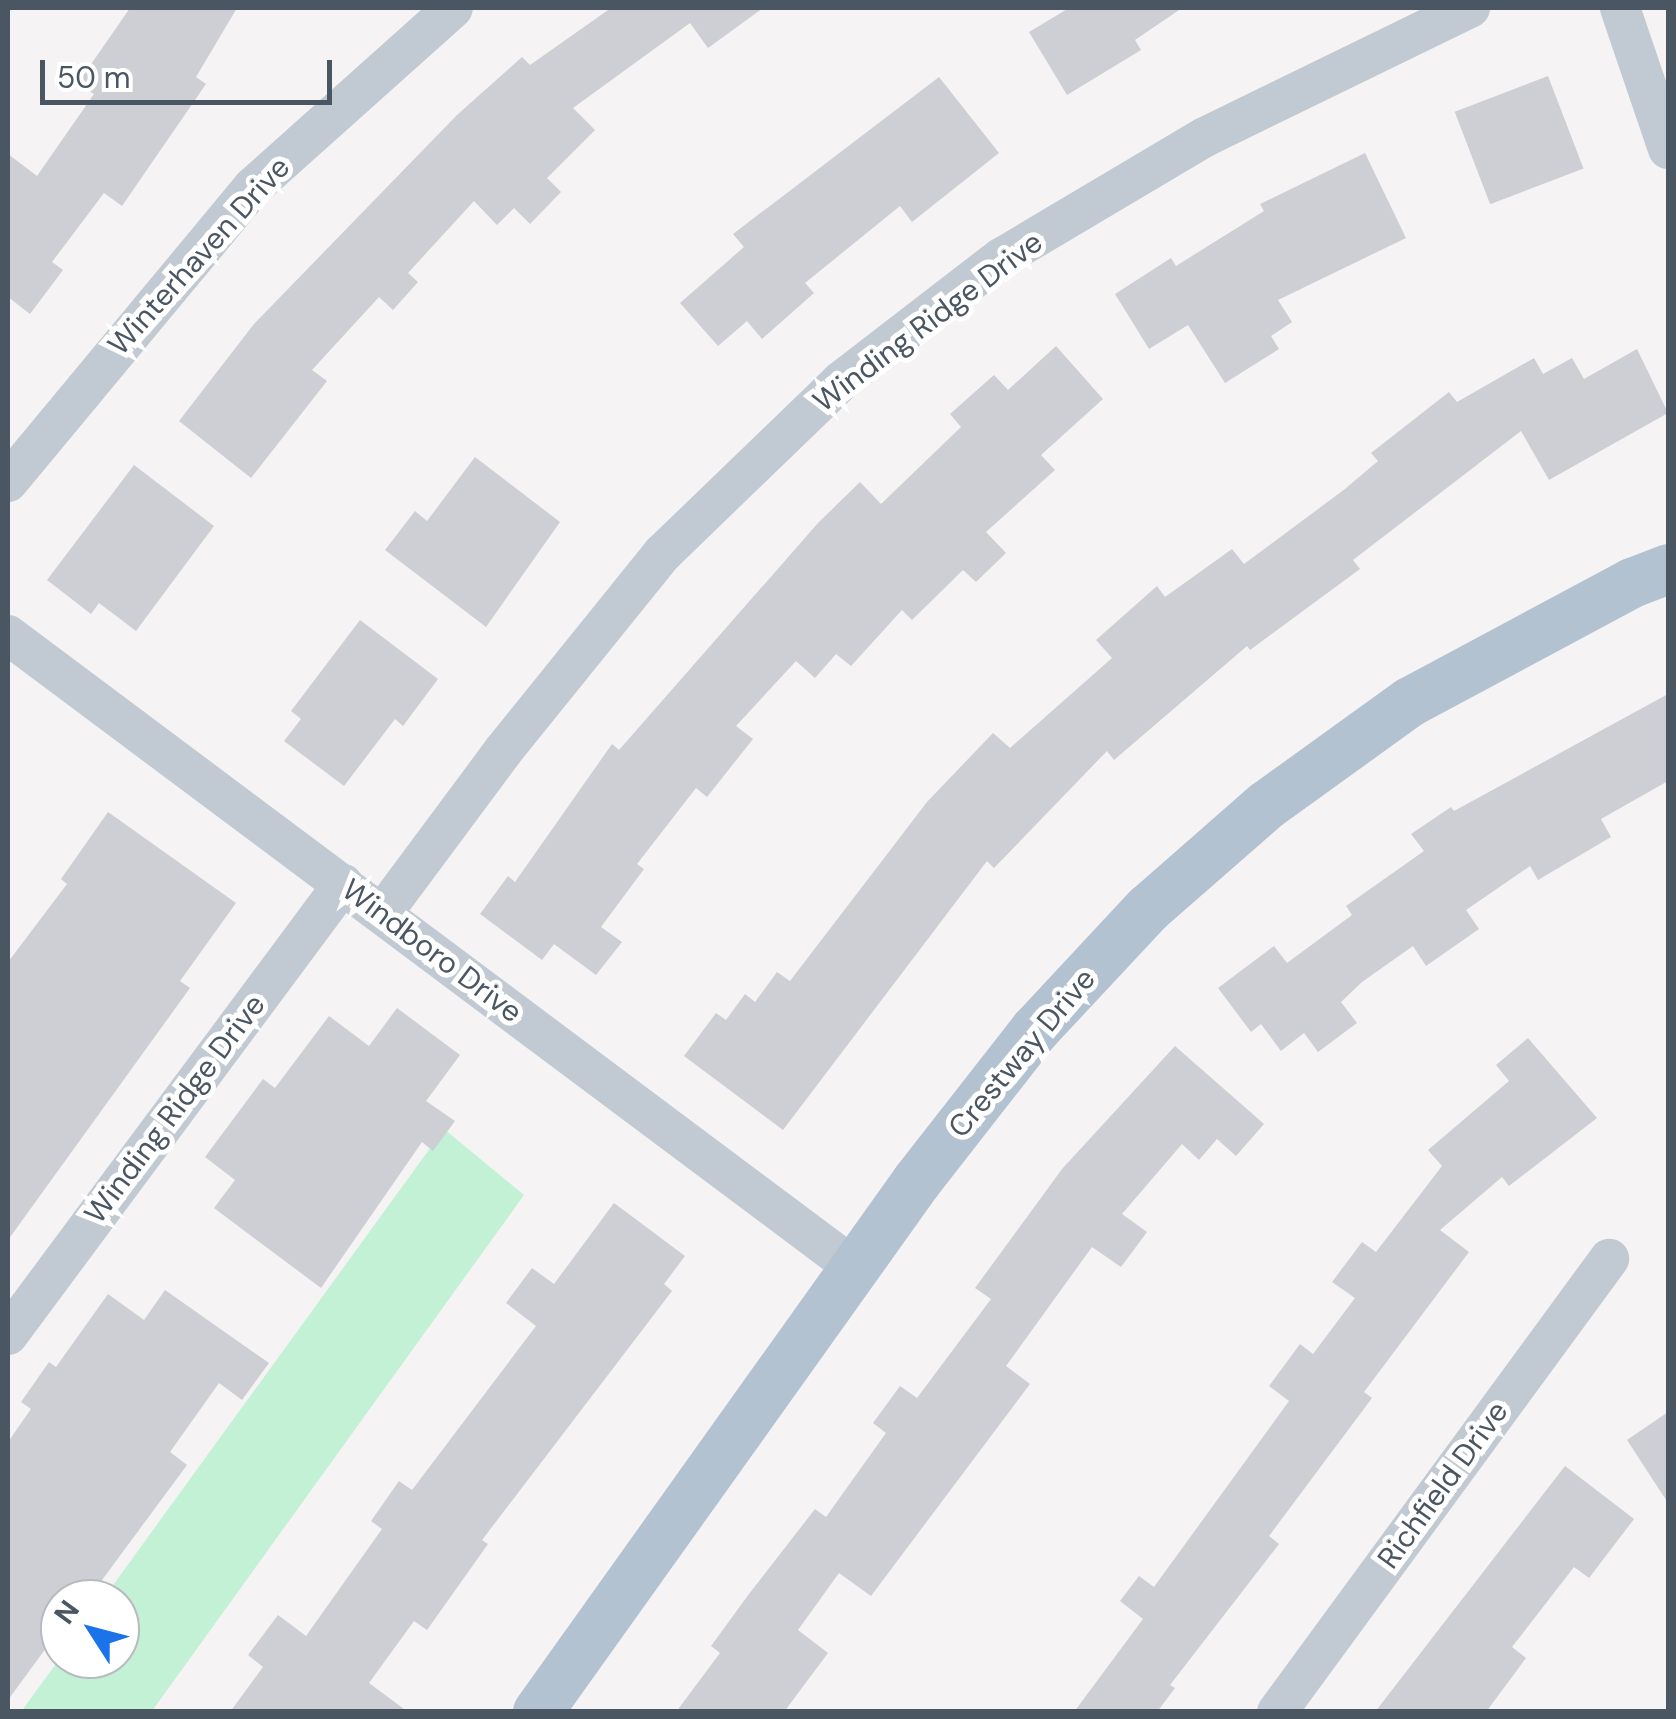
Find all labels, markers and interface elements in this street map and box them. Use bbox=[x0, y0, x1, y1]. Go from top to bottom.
scale bar bbox=[45, 40, 338, 102]
text: 50 m bbox=[57, 58, 131, 97]
street label: Winterhaven Drive bbox=[101, 149, 297, 363]
street label: Winding Ridge Drive bbox=[806, 224, 1050, 420]
street label: Windboro Drive bbox=[335, 872, 529, 1030]
street label: Crestway Drive bbox=[941, 961, 1103, 1145]
street label: Winding Ridge Drive bbox=[77, 987, 273, 1231]
street label: Richfield Drive bbox=[1370, 1394, 1516, 1576]
north arrow bbox=[40, 1579, 140, 1679]
text: N bbox=[46, 1593, 88, 1631]

